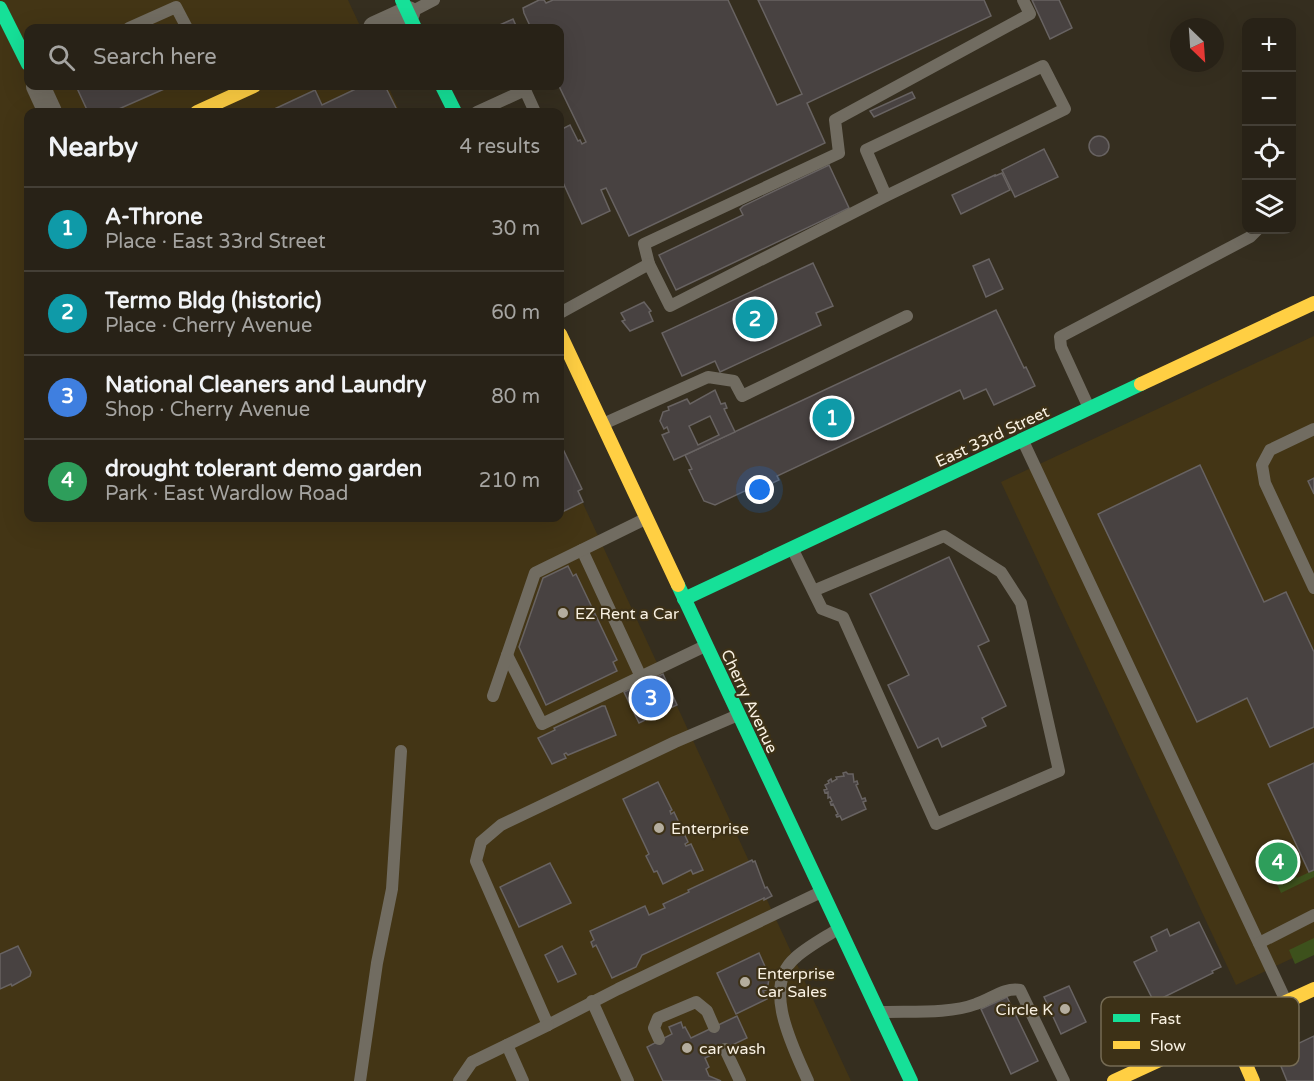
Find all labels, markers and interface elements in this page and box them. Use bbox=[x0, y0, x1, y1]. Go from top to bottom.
north arrow bbox=[1170, 18, 1224, 72]
map controls bbox=[1242, 18, 1296, 234]
button: + bbox=[1242, 18, 1296, 72]
search box bbox=[24, 24, 564, 90]
icon: search bbox=[45, 41, 78, 74]
text: Search here bbox=[93, 44, 217, 70]
button: − bbox=[1242, 72, 1296, 126]
button: locate bbox=[1242, 126, 1296, 180]
text: Nearby bbox=[48, 132, 138, 163]
text: 4 results bbox=[460, 135, 540, 159]
button: layers bbox=[1242, 180, 1296, 234]
text: A-Throne bbox=[105, 204, 203, 230]
text: 1 bbox=[61, 217, 74, 241]
text: 30 m bbox=[491, 217, 540, 241]
text: Place · East 33rd Street bbox=[105, 230, 326, 254]
text: Termo Bldg (historic) bbox=[105, 288, 321, 314]
pin: 2 bbox=[736, 296, 774, 342]
text: 2 bbox=[61, 301, 74, 325]
text: 60 m bbox=[491, 301, 540, 325]
text: Place · Cherry Avenue bbox=[105, 314, 312, 338]
text: National Cleaners and Laundry bbox=[105, 372, 426, 398]
text: 3 bbox=[61, 385, 74, 409]
text: 80 m bbox=[491, 385, 540, 409]
pin: 1 bbox=[812, 396, 852, 440]
text: Shop · Cherry Avenue bbox=[105, 398, 310, 422]
street label: East 33rd Street bbox=[932, 402, 1052, 472]
text: drought tolerant demo garden bbox=[105, 456, 422, 482]
text: 4 bbox=[61, 469, 74, 493]
text: 210 m bbox=[479, 469, 540, 493]
your location bbox=[745, 475, 774, 504]
text: Park · East Wardlow Road bbox=[105, 482, 348, 506]
place label: EZ Rent a Car bbox=[575, 604, 680, 624]
marker: EZ Rent a Car bbox=[556, 606, 570, 620]
street label: Cherry Avenue bbox=[716, 646, 782, 756]
pin: 3 bbox=[632, 676, 670, 720]
place label: Enterprise bbox=[671, 819, 749, 839]
marker: Enterprise bbox=[652, 821, 666, 835]
pin: 4 bbox=[1258, 840, 1298, 884]
place label: Enterprise Car Sales bbox=[757, 964, 835, 1002]
marker: Enterprise Car Sales bbox=[738, 975, 752, 989]
legend bbox=[1101, 997, 1299, 1066]
place label: Circle K bbox=[996, 1000, 1053, 1020]
marker: Circle K bbox=[1058, 1002, 1072, 1016]
text: Fast bbox=[1150, 1009, 1181, 1029]
text: Slow bbox=[1150, 1036, 1186, 1056]
place label: car wash bbox=[699, 1039, 766, 1059]
marker: car wash bbox=[680, 1041, 694, 1055]

